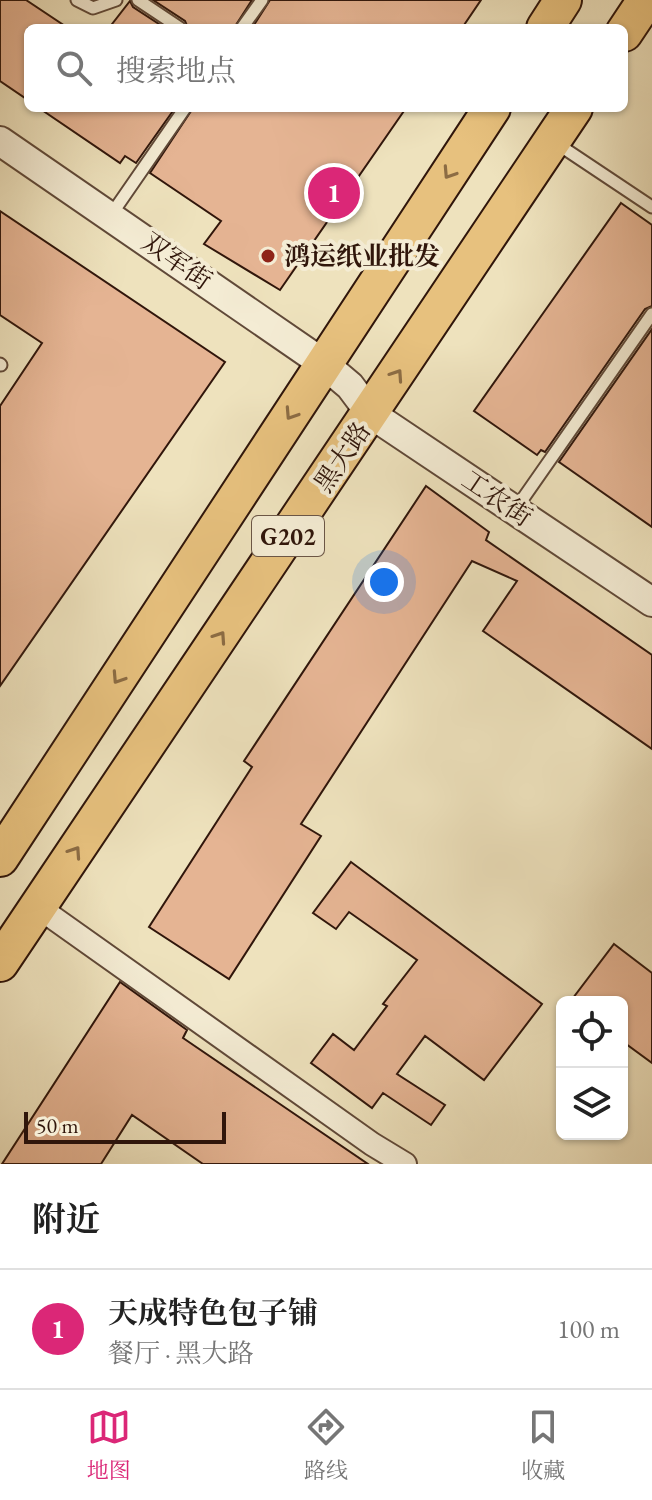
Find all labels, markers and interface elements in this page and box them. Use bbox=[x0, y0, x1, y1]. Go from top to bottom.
search box bbox=[24, 24, 628, 112]
icon: search bbox=[52, 46, 96, 90]
text: 搜索地点 bbox=[116, 51, 236, 90]
pin: 1 bbox=[308, 163, 360, 223]
one-way arrow bbox=[444, 164, 459, 179]
street label: 双军街 bbox=[135, 225, 219, 297]
place label: 鸿运纸业批发 bbox=[284, 239, 440, 273]
marker: 鸿运纸业批发 bbox=[259, 247, 277, 265]
one-way arrow bbox=[387, 369, 402, 383]
one-way arrow bbox=[285, 405, 300, 419]
street label: 黑大路 bbox=[306, 415, 378, 499]
street label: 工农街 bbox=[455, 462, 539, 534]
road number: G202 bbox=[252, 516, 324, 556]
your location bbox=[364, 562, 404, 602]
one-way arrow bbox=[211, 631, 226, 645]
one-way arrow bbox=[113, 669, 128, 684]
one-way arrow bbox=[65, 847, 80, 861]
map controls bbox=[556, 996, 628, 1140]
button: locate bbox=[556, 996, 628, 1068]
button: layers bbox=[556, 1068, 628, 1140]
scale bar bbox=[24, 1108, 226, 1144]
text: 50 m bbox=[36, 1111, 79, 1140]
text: 附近 bbox=[32, 1197, 100, 1241]
text: 天成特色包子铺 bbox=[108, 1293, 318, 1332]
text: 1 bbox=[51, 1312, 65, 1346]
text: 100 m bbox=[557, 1312, 620, 1346]
text: 餐厅 · 黑大路 bbox=[108, 1336, 254, 1370]
tab: 地图 bbox=[87, 1405, 131, 1485]
tab: 路线 bbox=[304, 1405, 348, 1485]
tab: 收藏 bbox=[521, 1405, 565, 1485]

